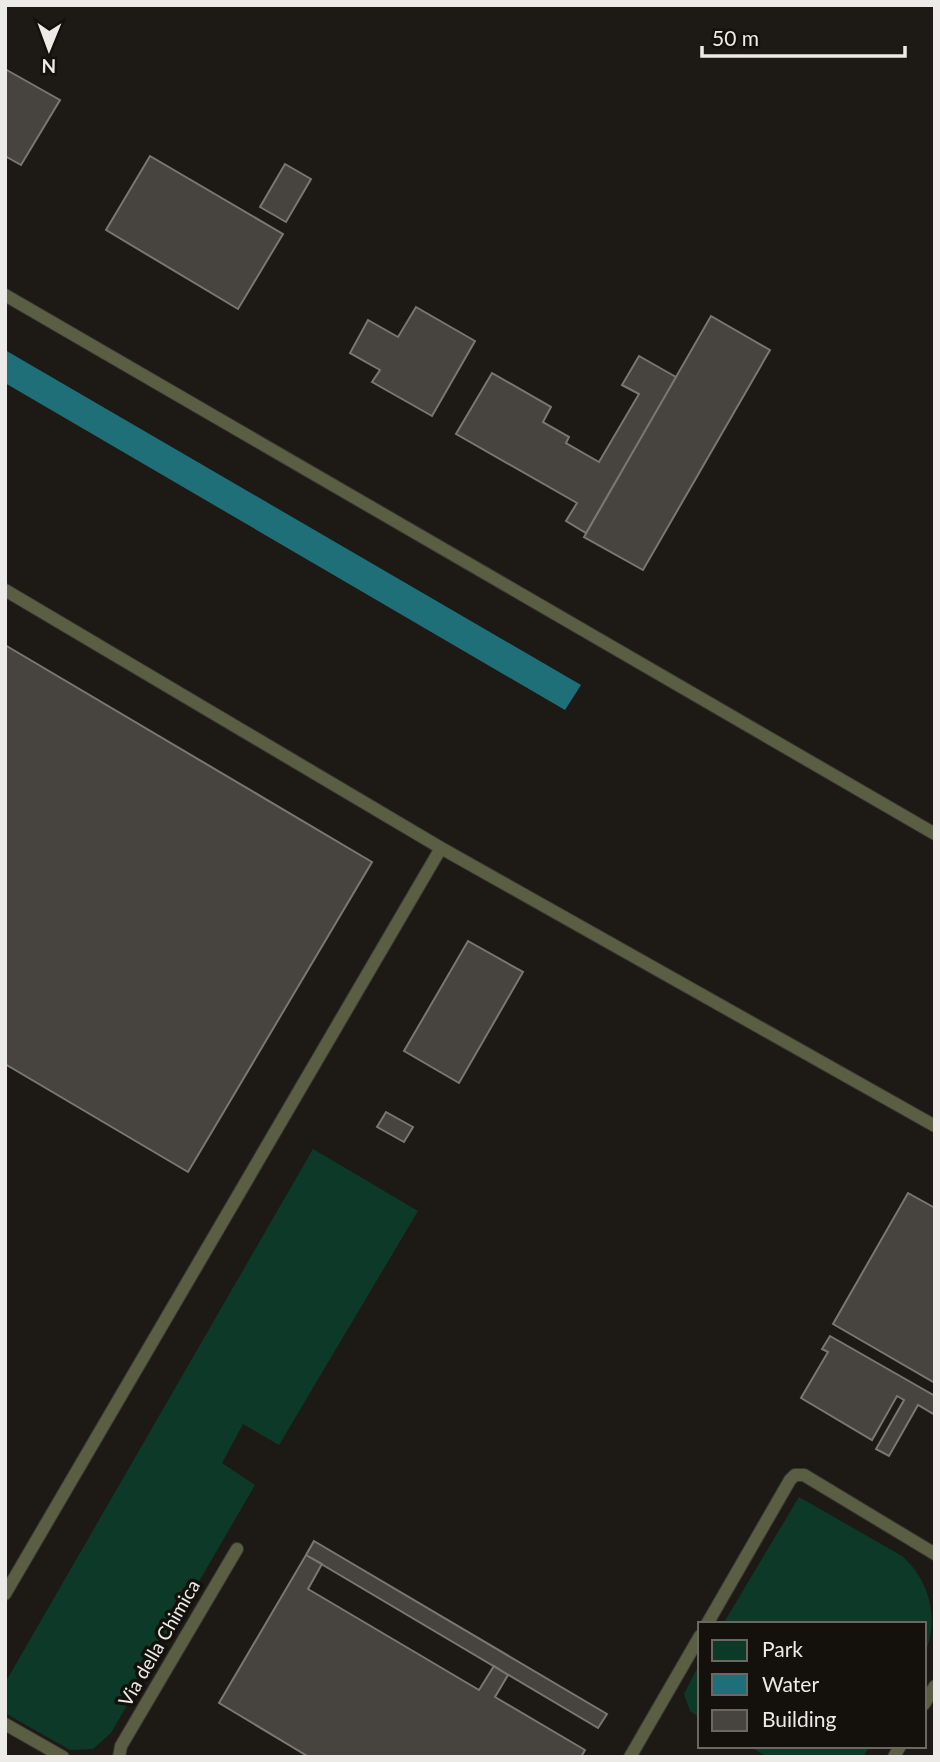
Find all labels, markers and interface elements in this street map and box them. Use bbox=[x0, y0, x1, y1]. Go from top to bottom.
north arrow bbox=[14, 14, 84, 84]
scale bar bbox=[702, 14, 905, 58]
text: 50 m bbox=[712, 25, 759, 50]
text: N bbox=[41, 55, 56, 78]
street label: Via della Chimica bbox=[113, 1575, 204, 1710]
legend bbox=[698, 1622, 926, 1748]
text: Park bbox=[762, 1636, 803, 1661]
text: Water bbox=[762, 1671, 819, 1696]
text: Building bbox=[762, 1706, 837, 1731]

